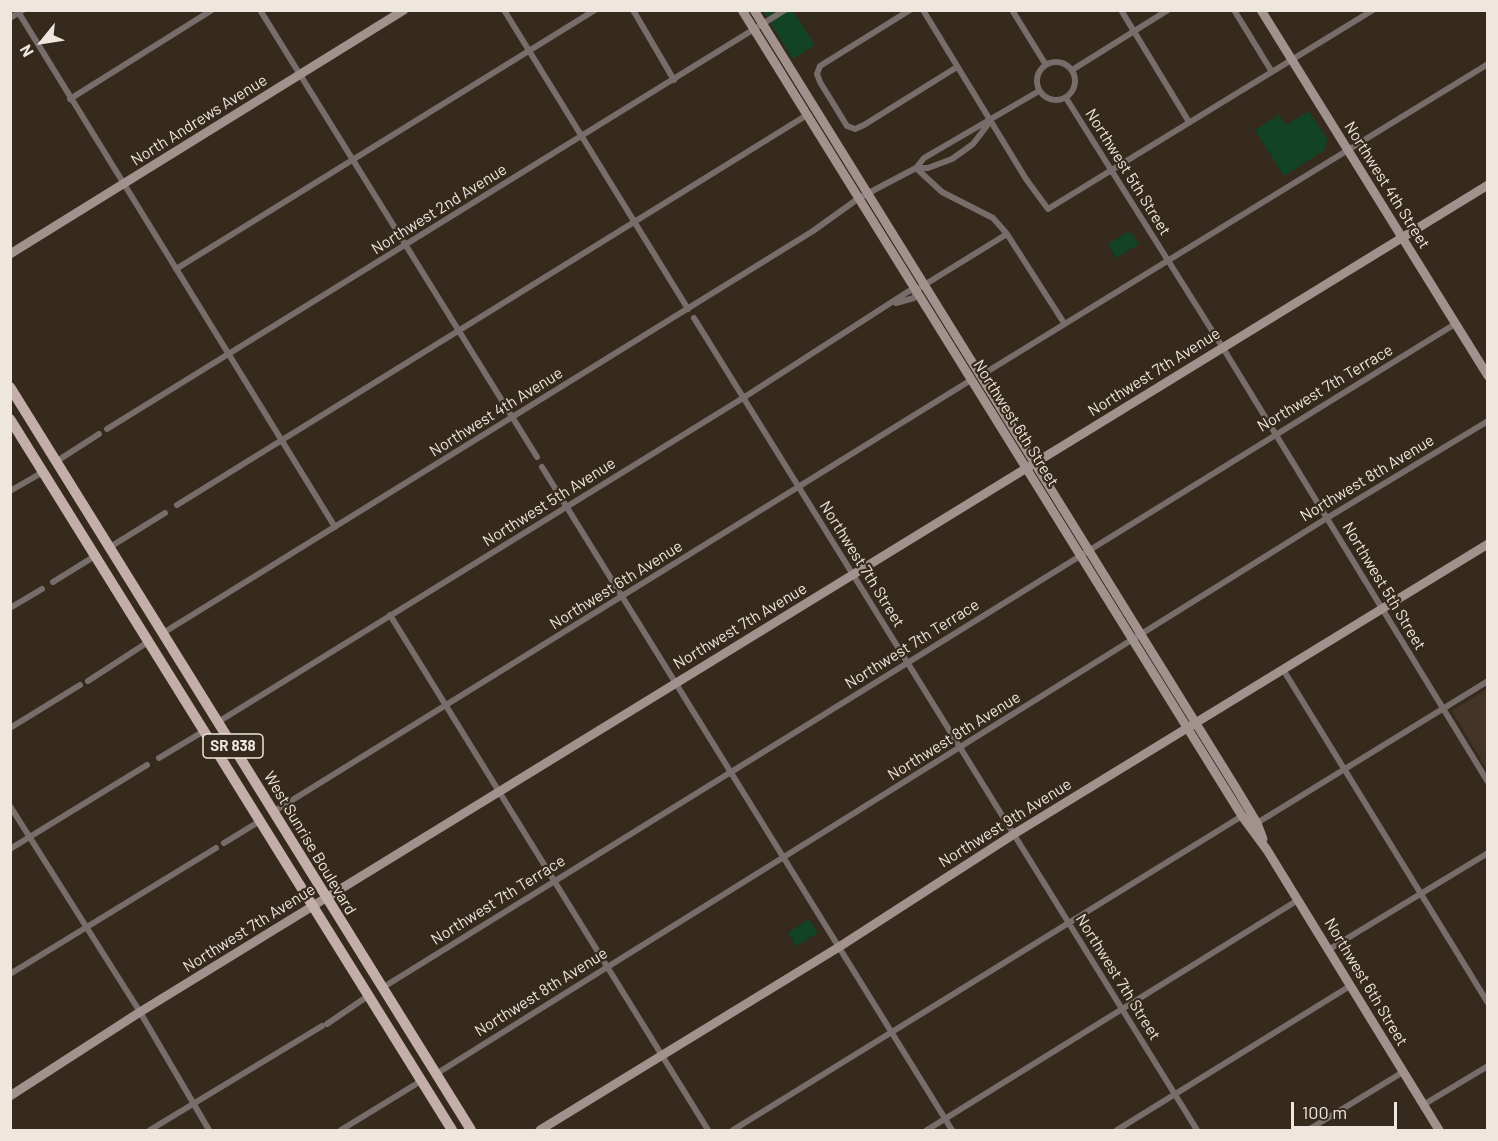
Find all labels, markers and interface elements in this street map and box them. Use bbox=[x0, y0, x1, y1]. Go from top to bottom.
north arrow bbox=[12, 12, 72, 72]
text: N bbox=[15, 42, 37, 61]
street label: North Andrews Avenue bbox=[127, 70, 271, 170]
street label: Northwest 5th Street bbox=[1081, 105, 1175, 239]
street label: Northwest 4th Street bbox=[1340, 118, 1434, 252]
street label: Northwest 2nd Avenue bbox=[368, 159, 510, 259]
street label: Northwest 7th Avenue bbox=[1084, 324, 1224, 420]
street label: Northwest 7th Terrace bbox=[1254, 340, 1396, 436]
street label: Northwest 6th Street bbox=[969, 356, 1063, 490]
street label: Northwest 4th Avenue bbox=[426, 363, 566, 461]
street label: Northwest 8th Avenue bbox=[1296, 430, 1438, 526]
street label: Northwest 5th Avenue bbox=[479, 453, 619, 551]
street label: Northwest 7th Street bbox=[815, 497, 909, 631]
street label: Northwest 5th Street bbox=[1338, 519, 1430, 653]
street label: Northwest 6th Avenue bbox=[546, 536, 686, 634]
street label: Northwest 7th Avenue bbox=[670, 579, 810, 673]
street label: Northwest 7th Terrace bbox=[841, 595, 983, 693]
street label: Northwest 8th Avenue bbox=[884, 687, 1024, 785]
road number: SR 838 bbox=[203, 734, 263, 758]
street label: West Sunrise Boulevard bbox=[260, 768, 360, 918]
street label: Northwest 9th Avenue bbox=[935, 774, 1075, 872]
street label: Northwest 7th Terrace bbox=[427, 851, 569, 949]
street label: Northwest 7th Avenue bbox=[179, 880, 319, 976]
street label: Northwest 7th Street bbox=[1071, 910, 1165, 1044]
street label: Northwest 6th Street bbox=[1320, 915, 1412, 1049]
street label: Northwest 8th Avenue bbox=[471, 943, 611, 1041]
scale bar bbox=[1294, 1090, 1400, 1128]
text: 100 m bbox=[1302, 1101, 1347, 1123]

